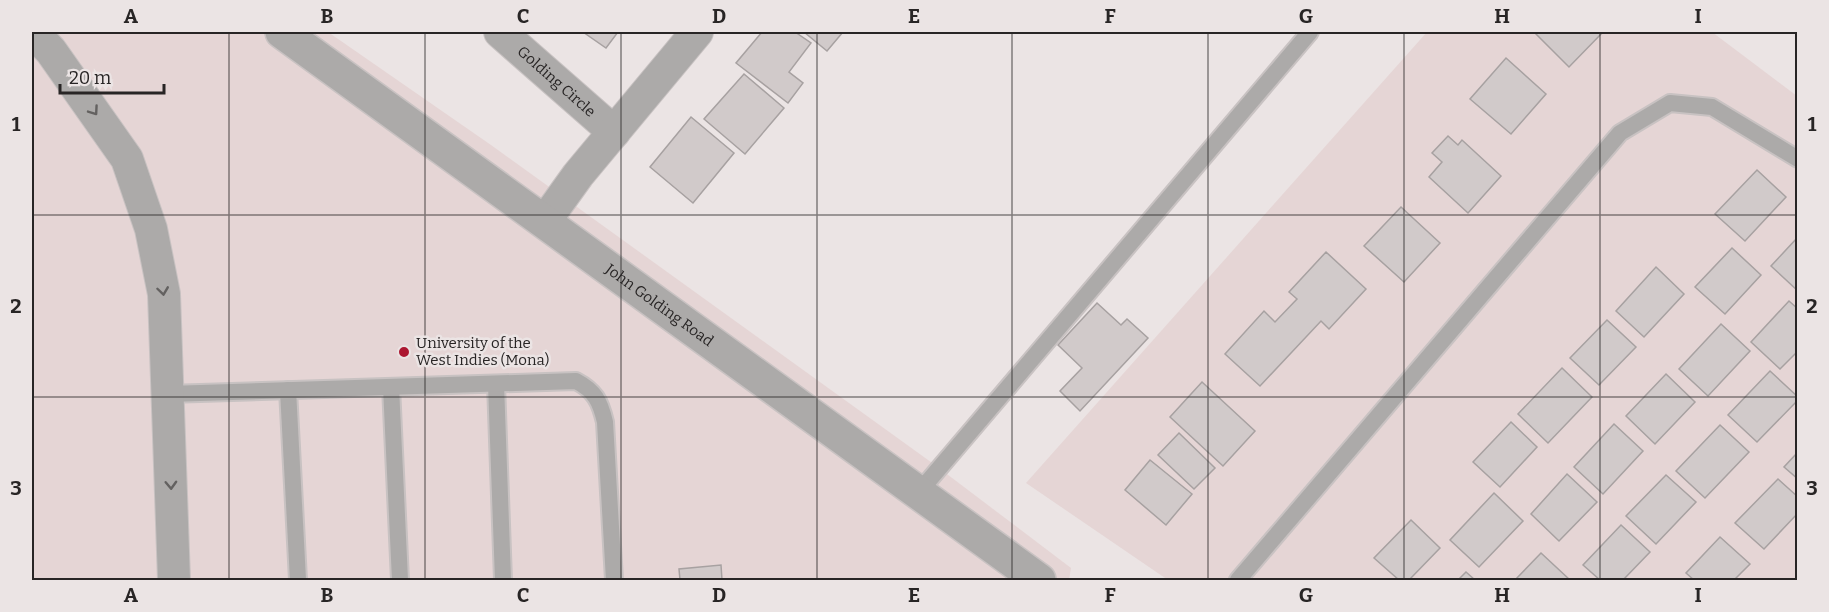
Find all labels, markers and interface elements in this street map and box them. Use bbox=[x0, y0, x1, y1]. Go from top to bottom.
text: A bbox=[124, 4, 139, 28]
text: B bbox=[321, 4, 334, 28]
text: C bbox=[517, 4, 529, 28]
text: D bbox=[712, 4, 726, 28]
text: E bbox=[908, 4, 920, 28]
text: F bbox=[1104, 4, 1116, 28]
text: G bbox=[1299, 4, 1313, 28]
text: H bbox=[1494, 4, 1510, 28]
text: I bbox=[1694, 4, 1702, 28]
street label: Golding Circle bbox=[514, 42, 599, 121]
scale bar bbox=[60, 57, 164, 95]
text: 20 m bbox=[69, 67, 111, 89]
one-way arrow bbox=[87, 105, 98, 116]
text: 1 bbox=[12, 112, 21, 136]
text: 1 bbox=[1808, 112, 1817, 136]
street label: John Golding Road bbox=[601, 260, 717, 350]
one-way arrow bbox=[157, 286, 169, 295]
text: 2 bbox=[10, 294, 22, 318]
text: 2 bbox=[1806, 294, 1818, 318]
place label: University of the West Indies (Mona) bbox=[416, 334, 549, 369]
marker: University of the West Indies (Mona) bbox=[397, 345, 411, 359]
text: 3 bbox=[10, 476, 22, 500]
text: 3 bbox=[1806, 476, 1818, 500]
one-way arrow bbox=[165, 481, 177, 490]
text: A bbox=[124, 583, 139, 607]
text: B bbox=[321, 583, 334, 607]
text: C bbox=[517, 583, 529, 607]
text: D bbox=[712, 583, 726, 607]
text: E bbox=[908, 583, 920, 607]
text: F bbox=[1104, 583, 1116, 607]
text: G bbox=[1299, 583, 1313, 607]
text: H bbox=[1494, 583, 1510, 607]
text: I bbox=[1694, 583, 1702, 607]

